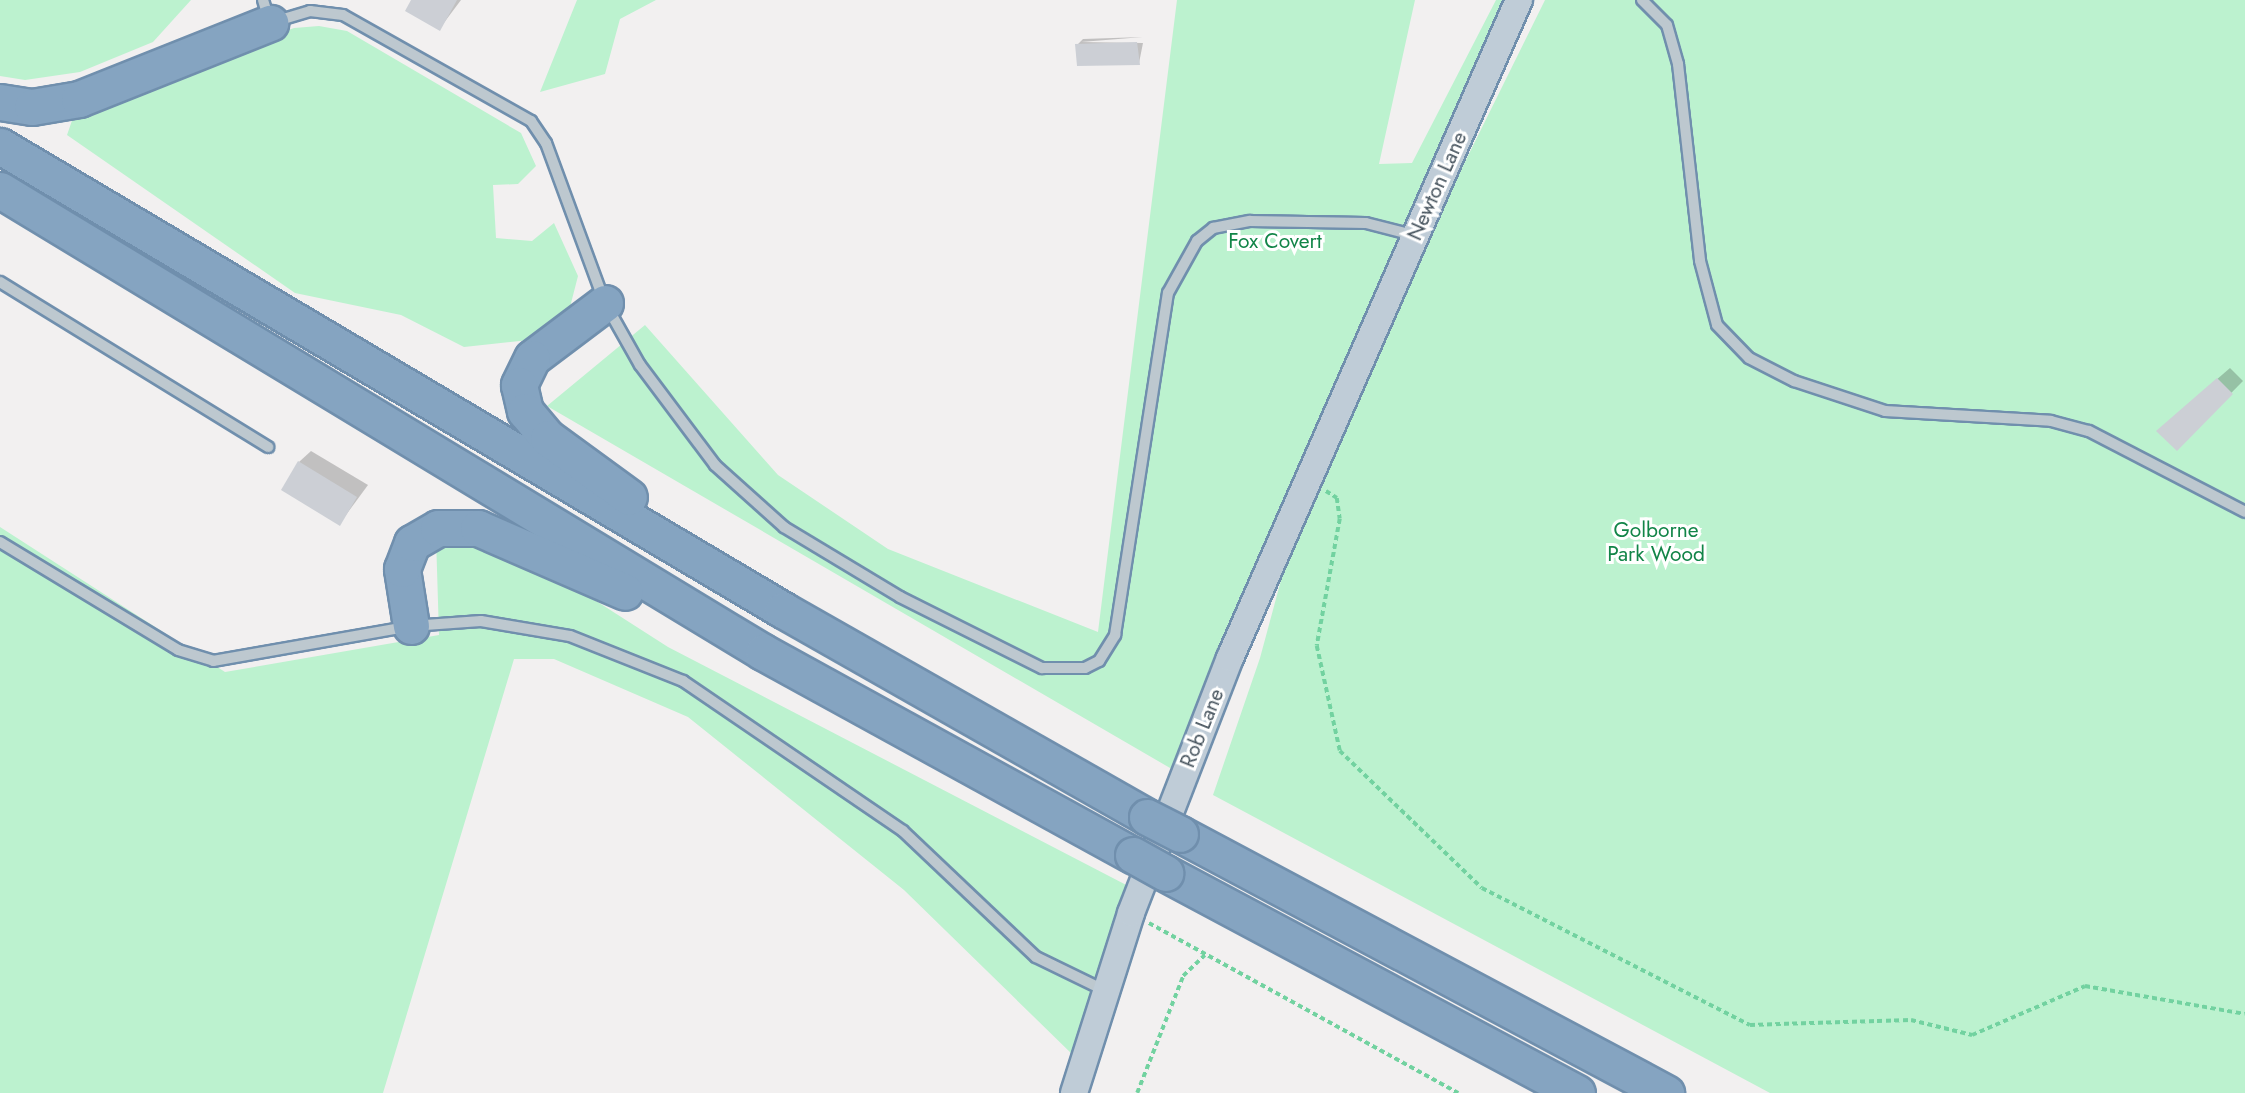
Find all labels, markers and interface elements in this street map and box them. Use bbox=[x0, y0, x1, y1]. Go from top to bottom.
street label: Newton Lane bbox=[1402, 128, 1472, 244]
park label: Fox Covert bbox=[1228, 228, 1322, 254]
park label: Golborne Park Wood bbox=[1607, 517, 1705, 567]
street label: Rob Lane bbox=[1175, 685, 1229, 771]

